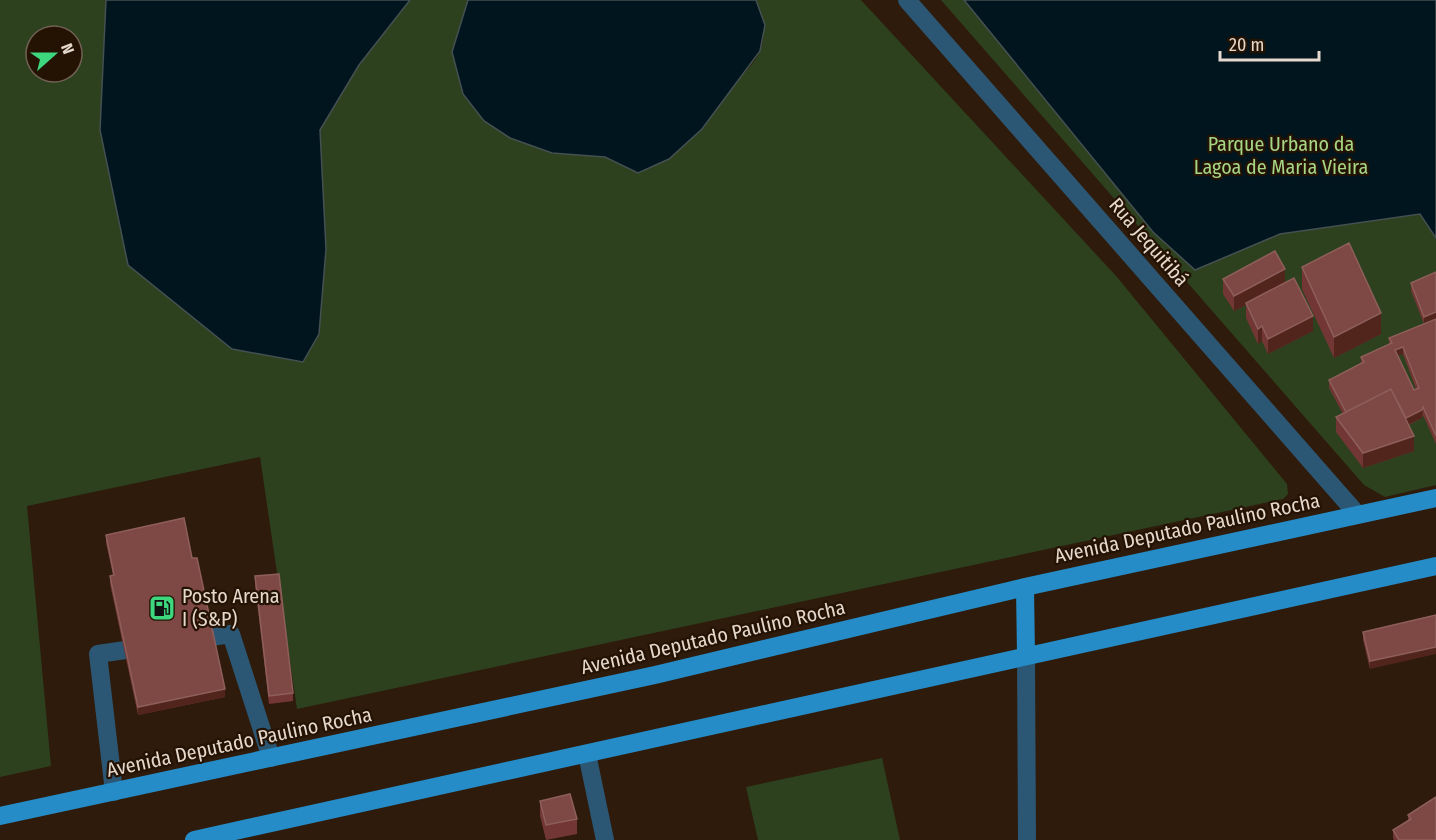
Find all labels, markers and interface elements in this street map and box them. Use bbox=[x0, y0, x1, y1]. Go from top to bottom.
north arrow bbox=[24, 24, 84, 84]
scale bar bbox=[1220, 24, 1319, 62]
text: 20 m bbox=[1229, 34, 1264, 56]
text: N bbox=[57, 41, 78, 57]
park label: Parque Urbano da Lagoa de Maria Vieira bbox=[1194, 132, 1368, 179]
street label: Rua Jequitibá bbox=[1104, 193, 1194, 291]
street label: Avenida Deputado Paulino Rocha bbox=[1052, 488, 1322, 568]
place label: Posto Arena I (S&P) bbox=[182, 584, 280, 631]
fuel station icon: Posto Arena I (S&P) bbox=[147, 593, 177, 623]
street label: Avenida Deputado Paulino Rocha bbox=[578, 595, 848, 679]
street label: Avenida Deputado Paulino Rocha bbox=[104, 702, 374, 782]

